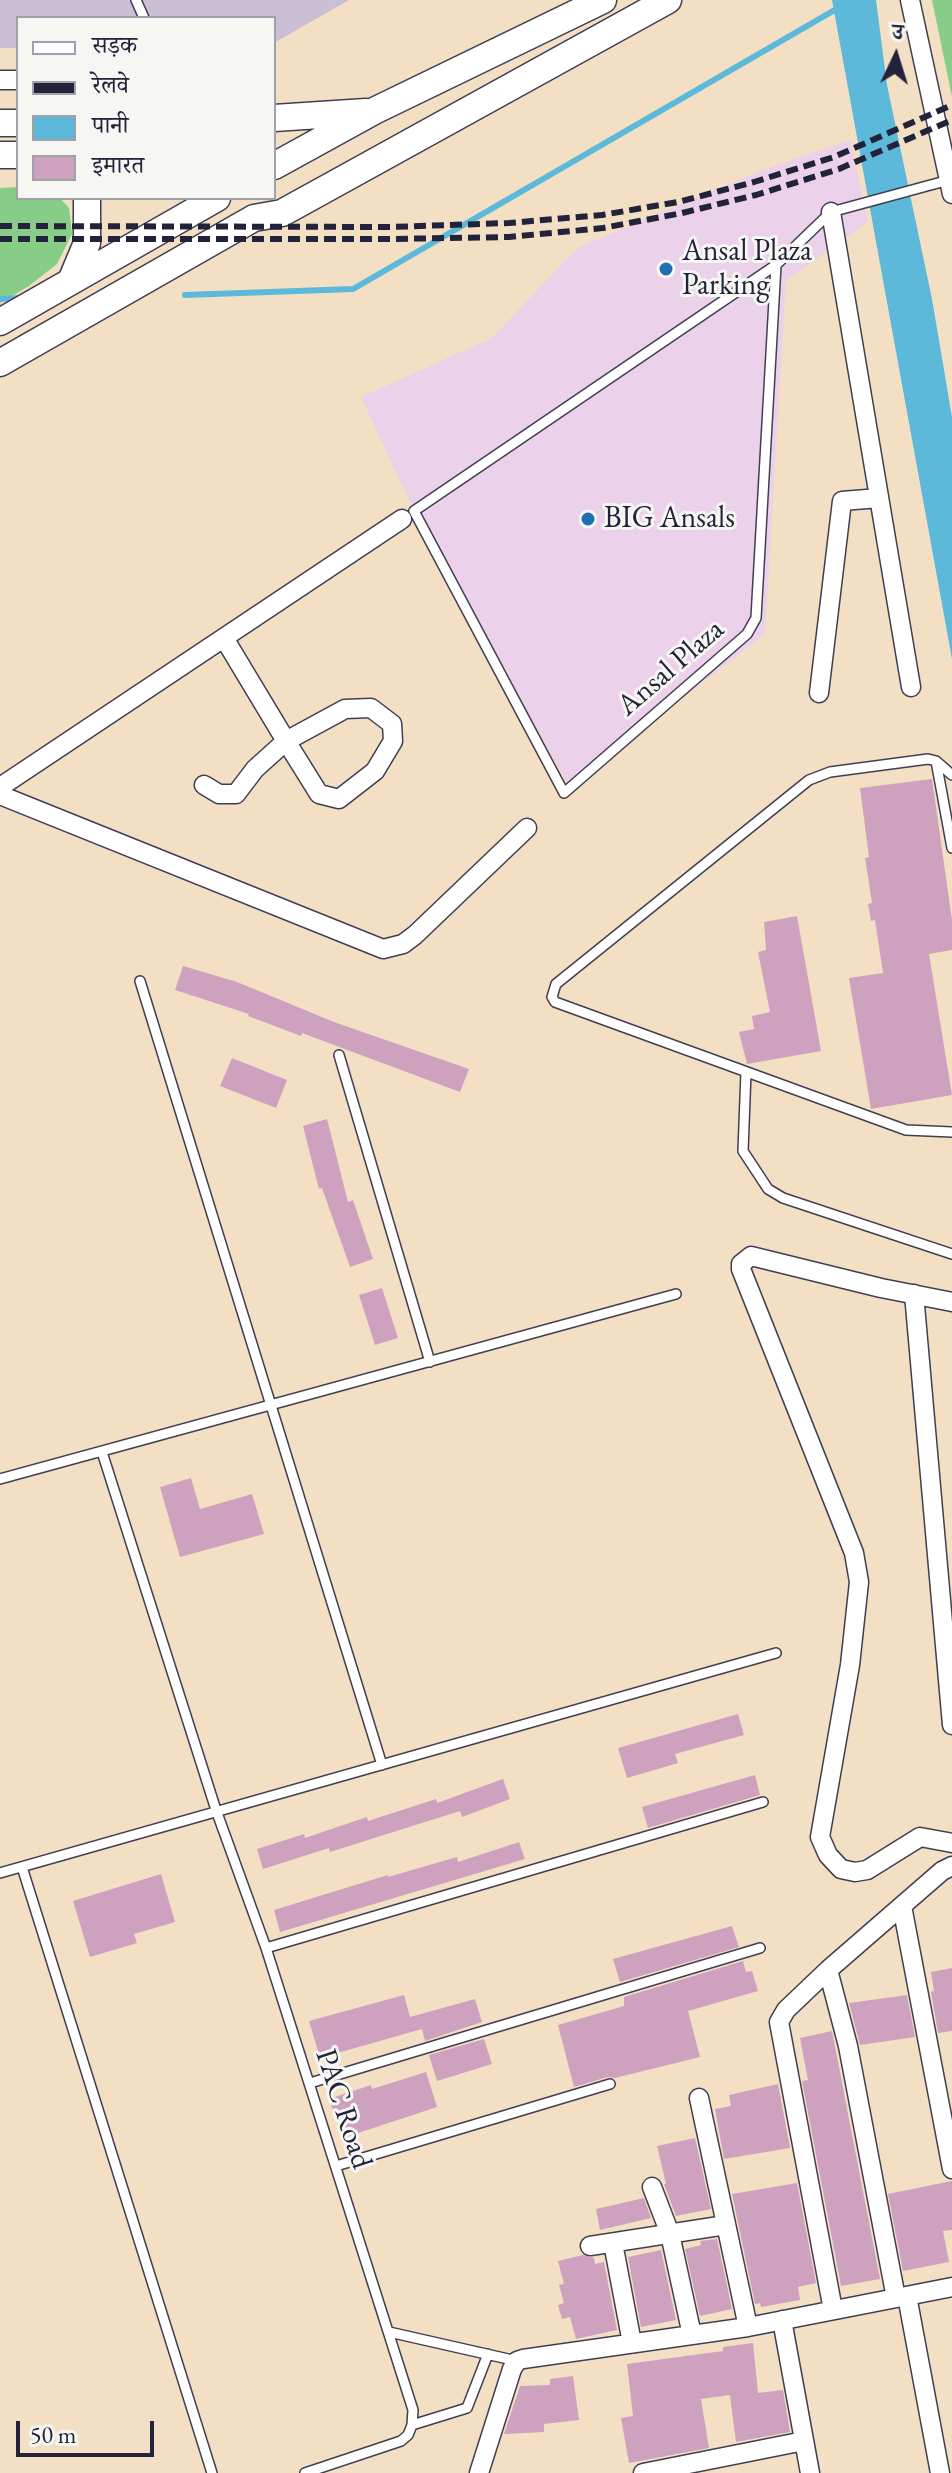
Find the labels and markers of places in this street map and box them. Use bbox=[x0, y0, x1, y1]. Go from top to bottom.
place label: Ansal Plaza Parking bbox=[682, 234, 812, 304]
marker: Ansal Plaza Parking bbox=[657, 260, 675, 278]
place label: BIG Ansals bbox=[604, 501, 735, 537]
marker: BIG Ansals bbox=[579, 510, 597, 528]

